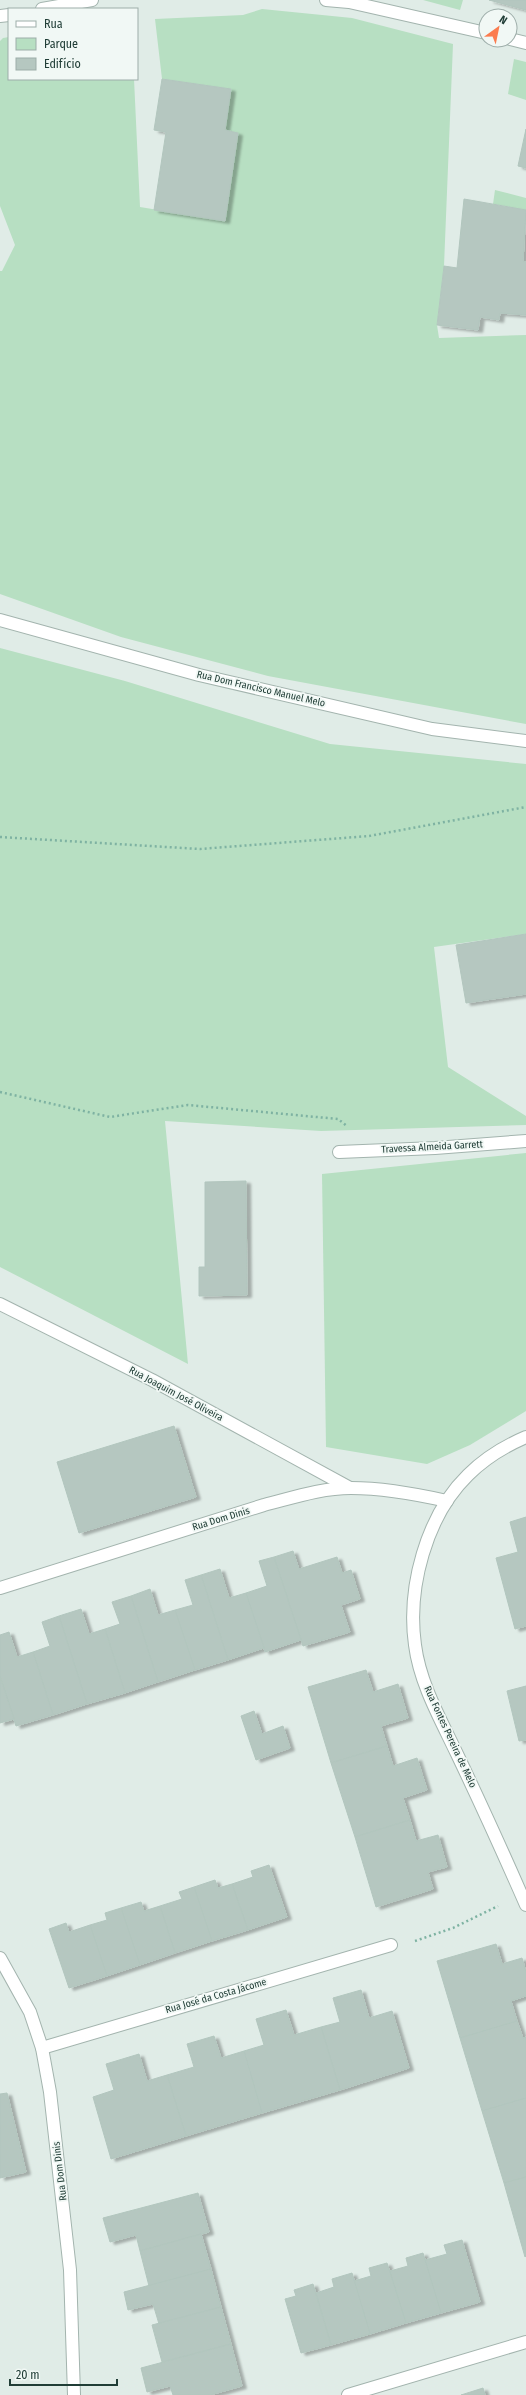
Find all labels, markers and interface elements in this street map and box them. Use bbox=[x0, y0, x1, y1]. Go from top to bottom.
legend bbox=[8, 8, 138, 80]
north arrow bbox=[478, 8, 518, 48]
text: N bbox=[497, 13, 509, 27]
text: Rua bbox=[44, 17, 63, 31]
text: Parque bbox=[44, 37, 78, 51]
text: Edifício bbox=[44, 57, 81, 71]
street label: Rua Dom Francisco Manuel Melo bbox=[196, 668, 326, 710]
street label: Travessa Almeida Garrett bbox=[381, 1138, 484, 1156]
street label: Rua Joaquim José Oliveira bbox=[127, 1364, 225, 1424]
street label: Rua Dom Dinis bbox=[191, 1505, 251, 1533]
street label: Rua Fontes Pereira de Melo bbox=[421, 1684, 479, 1790]
street label: Rua José da Costa Jácome bbox=[164, 1976, 268, 2016]
street label: Rua Dom Dinis bbox=[50, 2141, 70, 2201]
scale bar bbox=[10, 2361, 117, 2387]
text: 20 m bbox=[16, 2368, 40, 2382]

